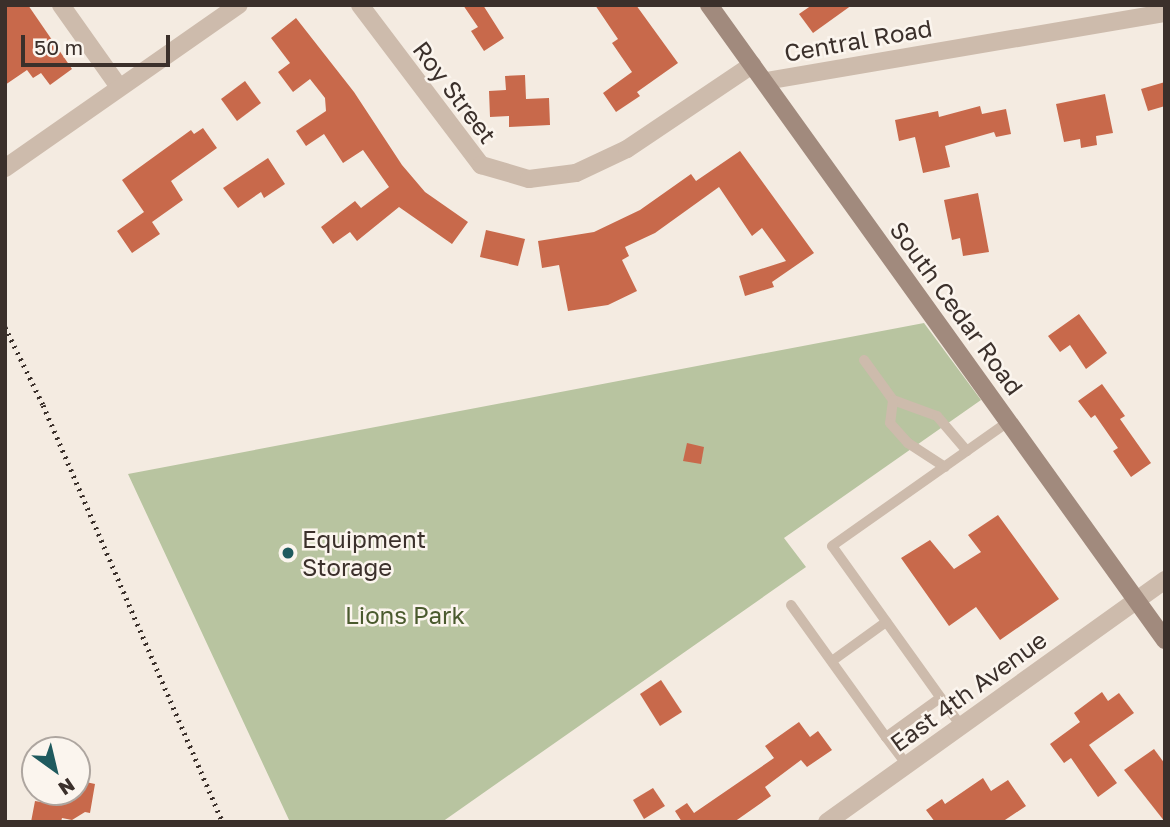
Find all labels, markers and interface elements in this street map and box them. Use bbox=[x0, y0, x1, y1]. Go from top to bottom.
street label: Central Road bbox=[782, 13, 934, 67]
scale bar bbox=[24, 21, 173, 65]
text: 50 m bbox=[34, 34, 83, 60]
street label: Roy Street bbox=[407, 35, 503, 149]
street label: South Cedar Road bbox=[884, 216, 1030, 400]
place label: Equipment Storage bbox=[302, 525, 426, 581]
marker: Equipment Storage bbox=[280, 545, 296, 561]
park label: Lions Park bbox=[345, 601, 465, 629]
street label: East 4th Avenue bbox=[884, 625, 1052, 757]
north arrow bbox=[21, 736, 91, 806]
text: N bbox=[54, 774, 79, 801]

